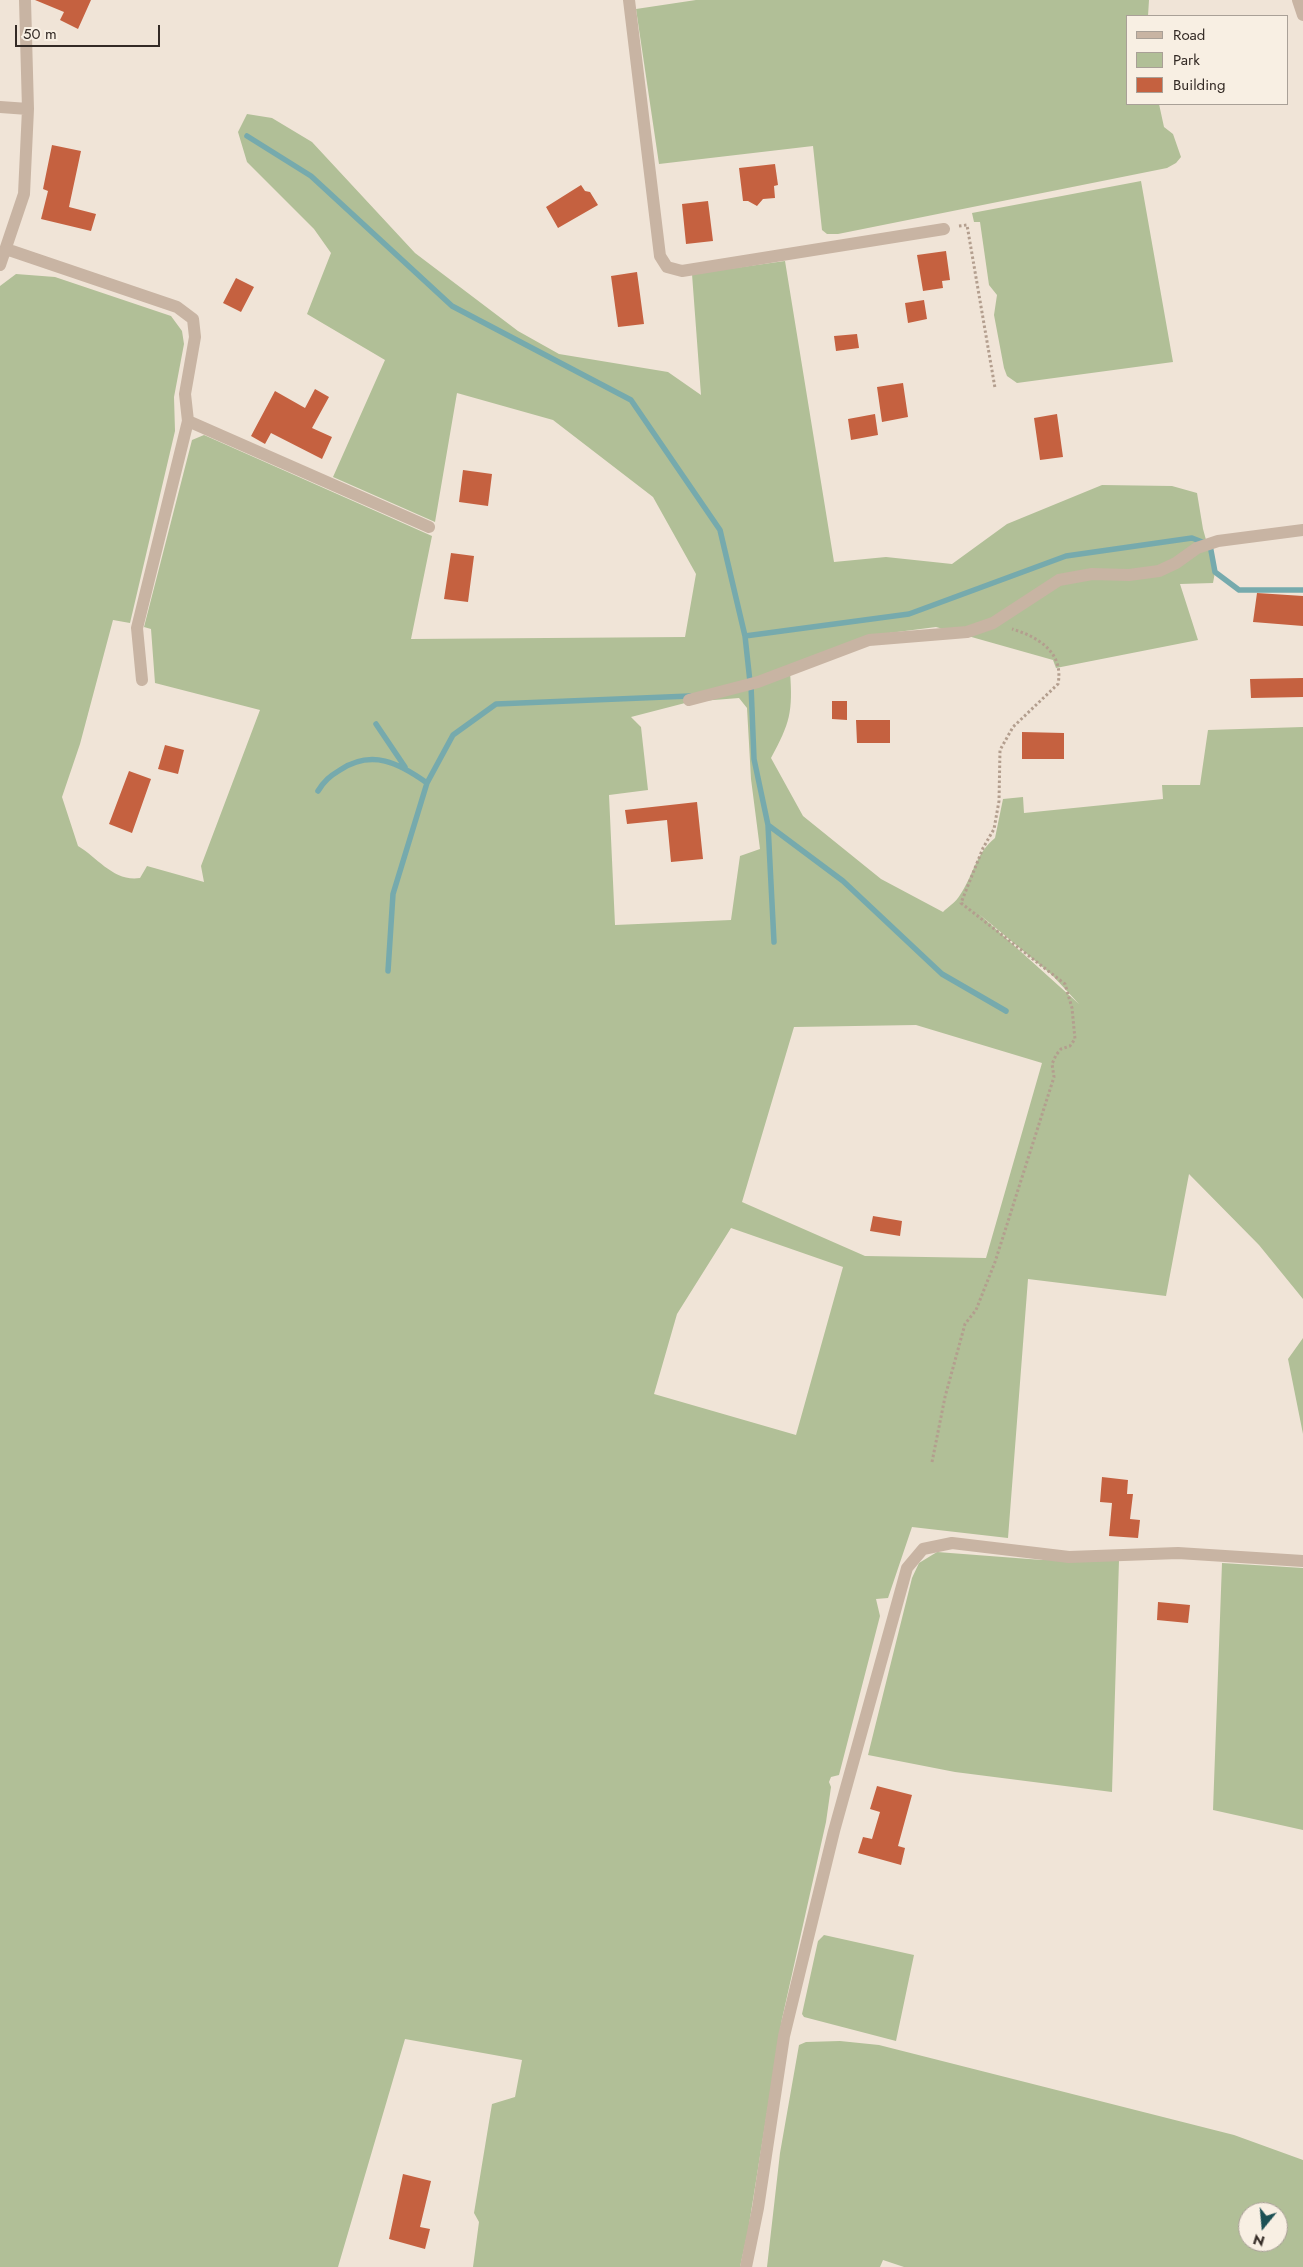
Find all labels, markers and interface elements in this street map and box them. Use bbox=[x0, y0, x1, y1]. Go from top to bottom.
scale bar bbox=[18, 15, 162, 47]
legend bbox=[1126, 15, 1288, 105]
text: 50 m bbox=[23, 23, 57, 45]
text: Road bbox=[1173, 24, 1205, 46]
text: Park bbox=[1173, 49, 1200, 71]
text: Building bbox=[1173, 74, 1225, 96]
north arrow bbox=[1238, 2202, 1288, 2252]
text: N bbox=[1251, 2229, 1267, 2252]

